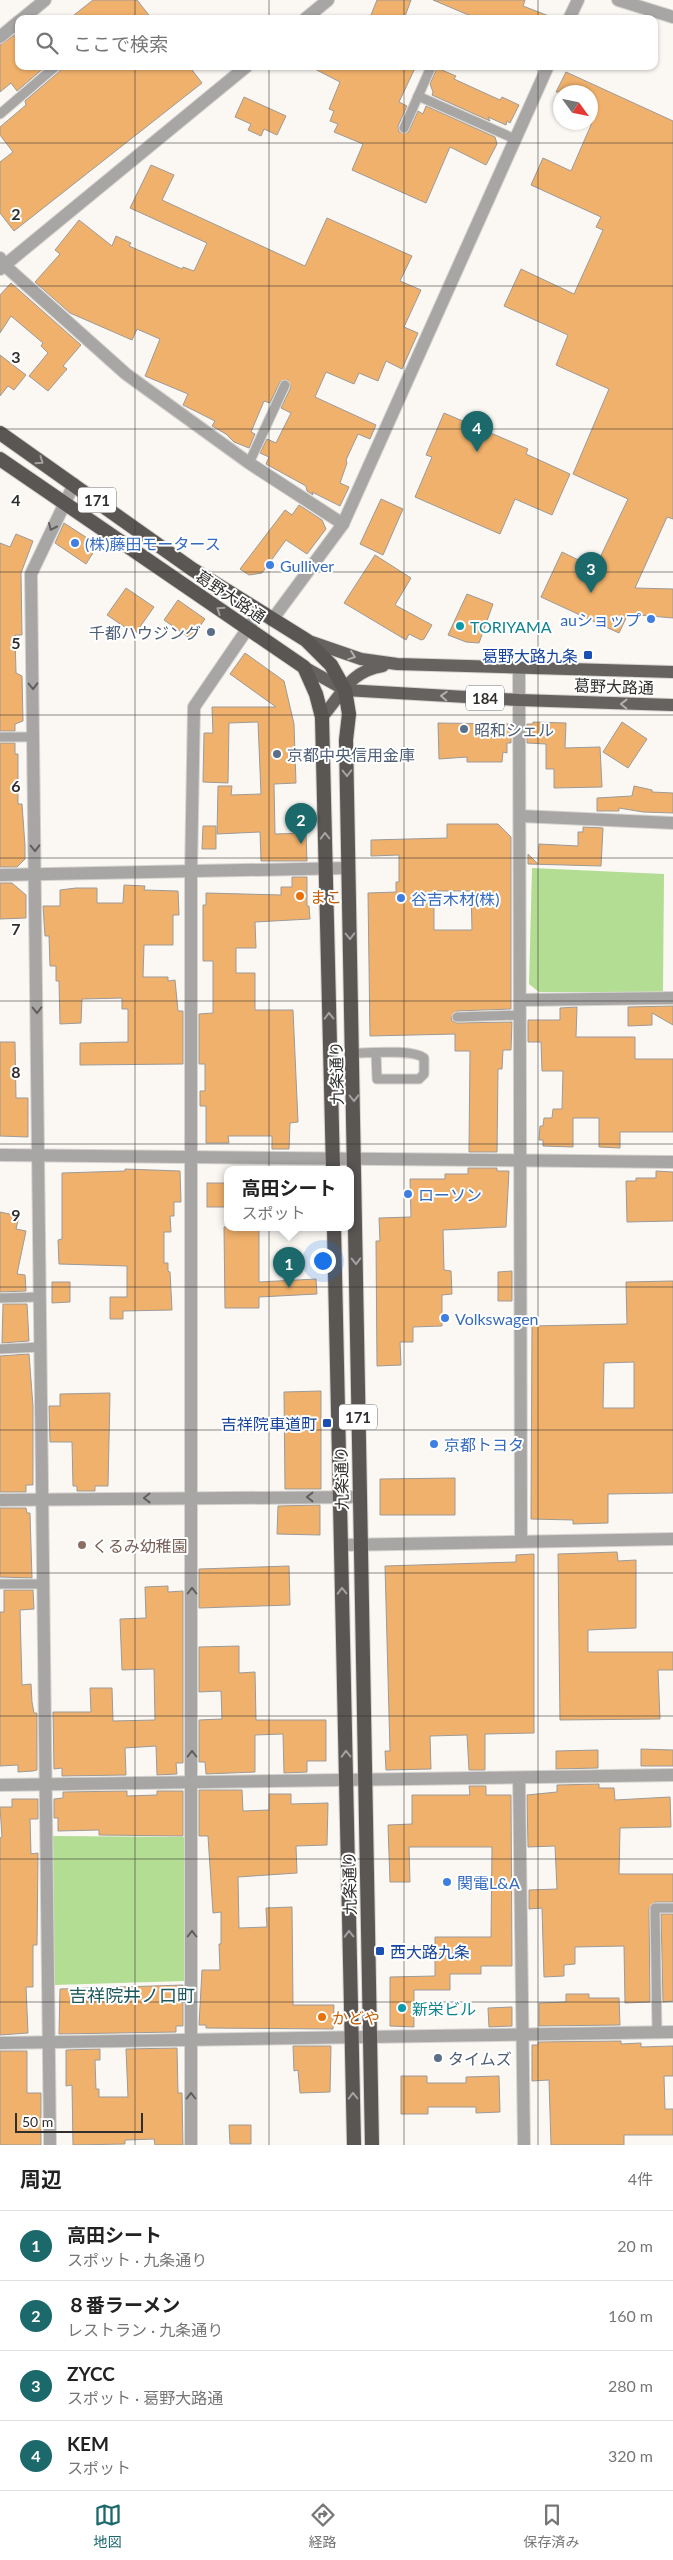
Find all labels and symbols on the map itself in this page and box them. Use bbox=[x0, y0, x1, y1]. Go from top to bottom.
north arrow bbox=[553, 85, 598, 130]
text: 2 bbox=[11, 204, 21, 223]
text: 3 bbox=[11, 347, 21, 366]
pin: 4 bbox=[461, 411, 493, 452]
one-way arrow bbox=[35, 454, 44, 464]
road number: 171 bbox=[78, 488, 116, 512]
text: 4 bbox=[11, 490, 21, 509]
one-way arrow bbox=[49, 522, 59, 531]
place label: (株)藤田モータース bbox=[85, 534, 221, 553]
marker: (株)藤田モータース bbox=[69, 537, 81, 549]
pin: 3 bbox=[575, 552, 607, 593]
place label: Gulliver bbox=[280, 556, 334, 575]
marker: Gulliver bbox=[264, 559, 276, 571]
street label: 葛野大路通 bbox=[193, 566, 269, 626]
one-way arrow bbox=[216, 607, 226, 616]
place label: auショップ bbox=[560, 610, 641, 629]
marker: auショップ bbox=[645, 613, 657, 625]
place label: TORIYAMA bbox=[470, 617, 552, 636]
marker: TORIYAMA bbox=[454, 620, 466, 632]
place label: 千都ハウジング bbox=[89, 623, 201, 642]
marker: 千都ハウジング bbox=[205, 626, 217, 638]
text: 5 bbox=[11, 633, 21, 652]
place label: 葛野大路九条 bbox=[482, 646, 578, 665]
marker: 葛野大路九条 bbox=[582, 649, 594, 661]
one-way arrow bbox=[348, 650, 356, 660]
street label: 葛野大路通 bbox=[574, 675, 654, 697]
one-way arrow bbox=[28, 682, 38, 690]
road number: 184 bbox=[466, 686, 504, 710]
one-way arrow bbox=[440, 691, 448, 702]
one-way arrow bbox=[620, 698, 628, 709]
place label: 昭和シェル bbox=[474, 720, 554, 739]
marker: 昭和シェル bbox=[458, 723, 470, 735]
place label: 京都中央信用金庫 bbox=[287, 745, 415, 764]
marker: 京都中央信用金庫 bbox=[271, 748, 283, 760]
one-way arrow bbox=[342, 770, 352, 778]
text: 6 bbox=[11, 776, 21, 795]
pin: 2 bbox=[285, 803, 317, 844]
one-way arrow bbox=[320, 831, 330, 839]
one-way arrow bbox=[30, 844, 40, 852]
place label: まこ bbox=[310, 887, 342, 906]
place label: 谷吉木材(株) bbox=[411, 889, 500, 908]
marker: まこ bbox=[294, 890, 306, 902]
marker: 谷吉木材(株) bbox=[395, 892, 407, 904]
text: 7 bbox=[11, 919, 21, 938]
one-way arrow bbox=[345, 932, 356, 940]
one-way arrow bbox=[32, 1007, 42, 1015]
one-way arrow bbox=[324, 1011, 335, 1019]
street label: 九条通り bbox=[326, 1041, 346, 1105]
text: 8 bbox=[11, 1062, 21, 1081]
one-way arrow bbox=[349, 1095, 359, 1103]
place label: ローソン bbox=[418, 1185, 482, 1204]
marker: ローソン bbox=[402, 1188, 414, 1200]
text: 9 bbox=[11, 1205, 21, 1224]
pin: 1 bbox=[273, 1247, 305, 1288]
your location bbox=[310, 1248, 336, 1274]
one-way arrow bbox=[351, 1258, 361, 1265]
place label: Volkswagen bbox=[455, 1309, 539, 1328]
marker: Volkswagen bbox=[439, 1312, 451, 1324]
road number: 171 bbox=[339, 1404, 377, 1430]
place label: 吉祥院車道町 bbox=[221, 1414, 317, 1433]
marker: 吉祥院車道町 bbox=[321, 1417, 333, 1429]
place label: 京都トヨタ bbox=[444, 1435, 524, 1454]
marker: 京都トヨタ bbox=[428, 1438, 440, 1450]
street label: 九条通り bbox=[331, 1446, 351, 1510]
one-way arrow bbox=[306, 1492, 314, 1502]
one-way arrow bbox=[143, 1493, 151, 1503]
place label: くるみ幼稚園 bbox=[92, 1536, 188, 1555]
marker: くるみ幼稚園 bbox=[76, 1539, 88, 1551]
one-way arrow bbox=[187, 1587, 197, 1595]
one-way arrow bbox=[337, 1587, 347, 1595]
one-way arrow bbox=[187, 1750, 197, 1758]
one-way arrow bbox=[340, 1750, 351, 1758]
street label: 九条通り bbox=[339, 1851, 359, 1915]
place label: 関電L&A bbox=[457, 1873, 520, 1892]
marker: 関電L&A bbox=[441, 1876, 453, 1888]
one-way arrow bbox=[187, 1930, 197, 1938]
one-way arrow bbox=[344, 1930, 354, 1938]
place label: 西大路九条 bbox=[390, 1942, 470, 1961]
marker: 西大路九条 bbox=[374, 1945, 386, 1957]
district label: 吉祥院井ノ口町 bbox=[69, 1984, 195, 2006]
place label: 新栄ビル bbox=[412, 1999, 476, 2018]
marker: 新栄ビル bbox=[396, 2002, 408, 2014]
place label: かどや bbox=[332, 2008, 380, 2027]
marker: かどや bbox=[316, 2011, 328, 2023]
place label: タイムズ bbox=[448, 2049, 512, 2068]
marker: タイムズ bbox=[432, 2052, 444, 2064]
one-way arrow bbox=[186, 2092, 196, 2100]
one-way arrow bbox=[347, 2092, 358, 2100]
scale bar bbox=[15, 2110, 142, 2133]

